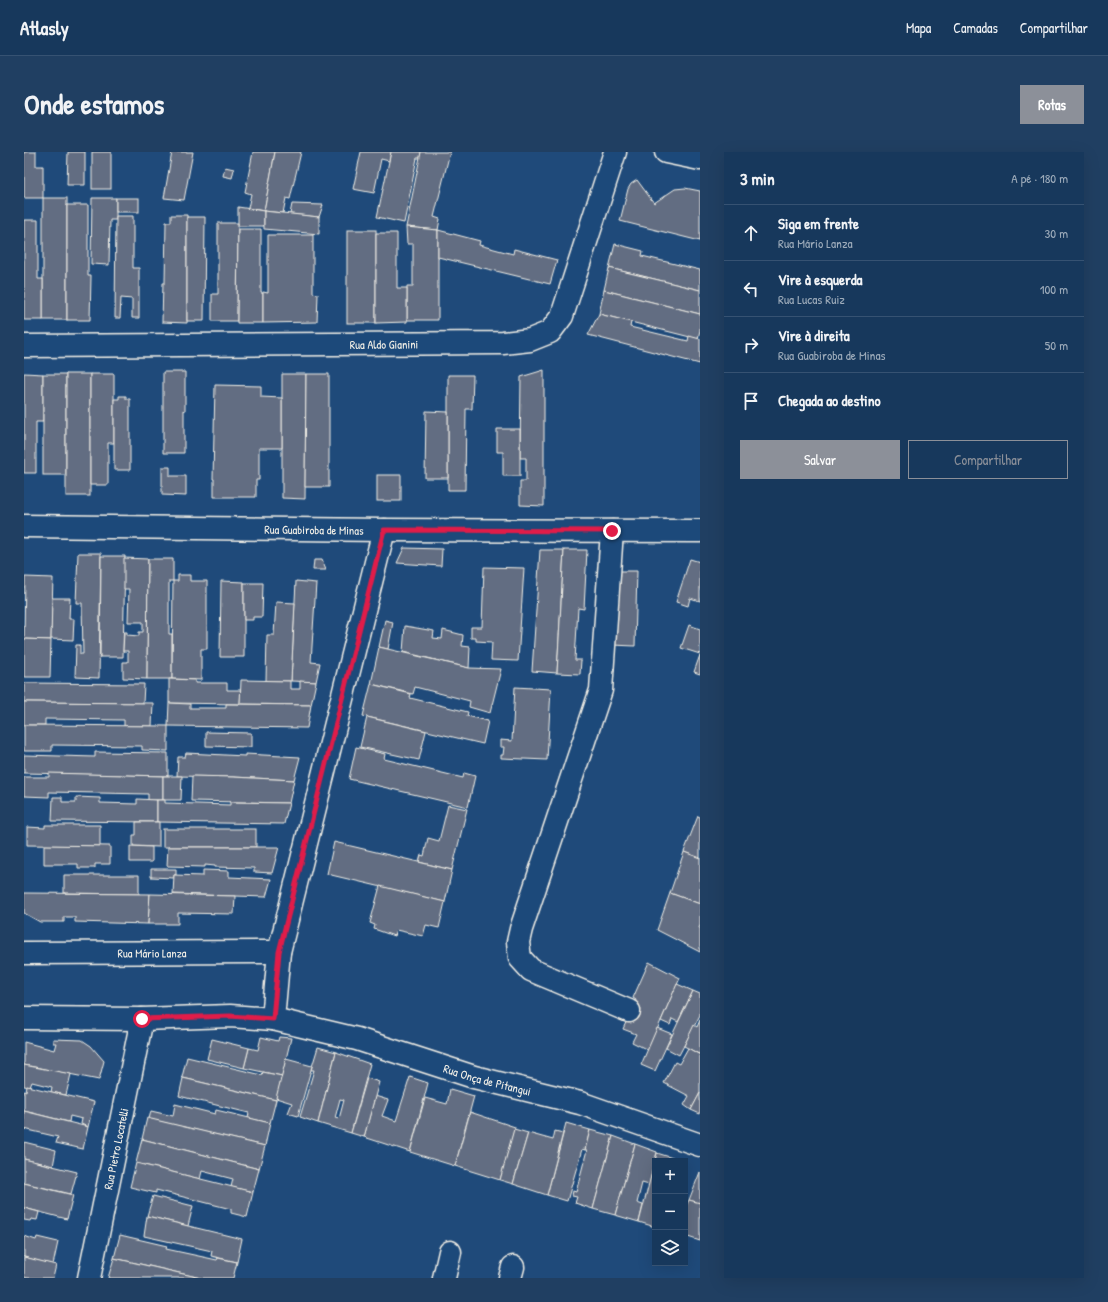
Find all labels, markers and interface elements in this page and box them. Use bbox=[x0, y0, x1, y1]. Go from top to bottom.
text: Atlasly bbox=[20, 15, 69, 41]
text: Mapa bbox=[906, 18, 931, 37]
text: Camadas bbox=[953, 18, 998, 37]
text: Compartilhar bbox=[1020, 18, 1088, 37]
text: Onde estamos bbox=[24, 85, 164, 123]
button: Rotas bbox=[1020, 85, 1084, 124]
text: 3 min bbox=[740, 167, 775, 190]
text: A pé · 180 m bbox=[1011, 169, 1068, 187]
text: Siga em frente bbox=[778, 213, 859, 234]
icon: ahead bbox=[740, 222, 762, 244]
text: 30 m bbox=[1045, 224, 1068, 242]
text: Rua Mário Lanza bbox=[778, 234, 853, 252]
text: Vire à esquerda bbox=[778, 269, 862, 290]
icon: left bbox=[740, 278, 762, 300]
text: 100 m bbox=[1040, 280, 1068, 298]
text: Rua Lucas Ruiz bbox=[778, 290, 845, 308]
text: Vire à direita bbox=[778, 325, 850, 346]
icon: right bbox=[740, 334, 762, 356]
street label: Rua Aldo Gianini bbox=[350, 335, 418, 352]
text: 50 m bbox=[1045, 336, 1068, 354]
text: Rua Guabiroba de Minas bbox=[778, 346, 886, 364]
icon: arrive bbox=[740, 390, 762, 412]
text: Chegada ao destino bbox=[778, 390, 881, 411]
button: Salvar bbox=[740, 440, 900, 479]
button: Compartilhar bbox=[908, 440, 1068, 479]
street label: Rua Guabiroba de Minas bbox=[264, 520, 364, 538]
route end bbox=[603, 522, 621, 540]
street label: Rua Mário Lanza bbox=[117, 944, 187, 961]
route start bbox=[133, 1010, 151, 1028]
street label: Rua Onça de Pitangui bbox=[441, 1059, 533, 1099]
street label: Rua Pietro Locatelli bbox=[99, 1106, 132, 1191]
map controls bbox=[652, 1158, 688, 1266]
button: + bbox=[652, 1158, 688, 1194]
button: − bbox=[652, 1194, 688, 1230]
button: layers bbox=[652, 1230, 688, 1266]

